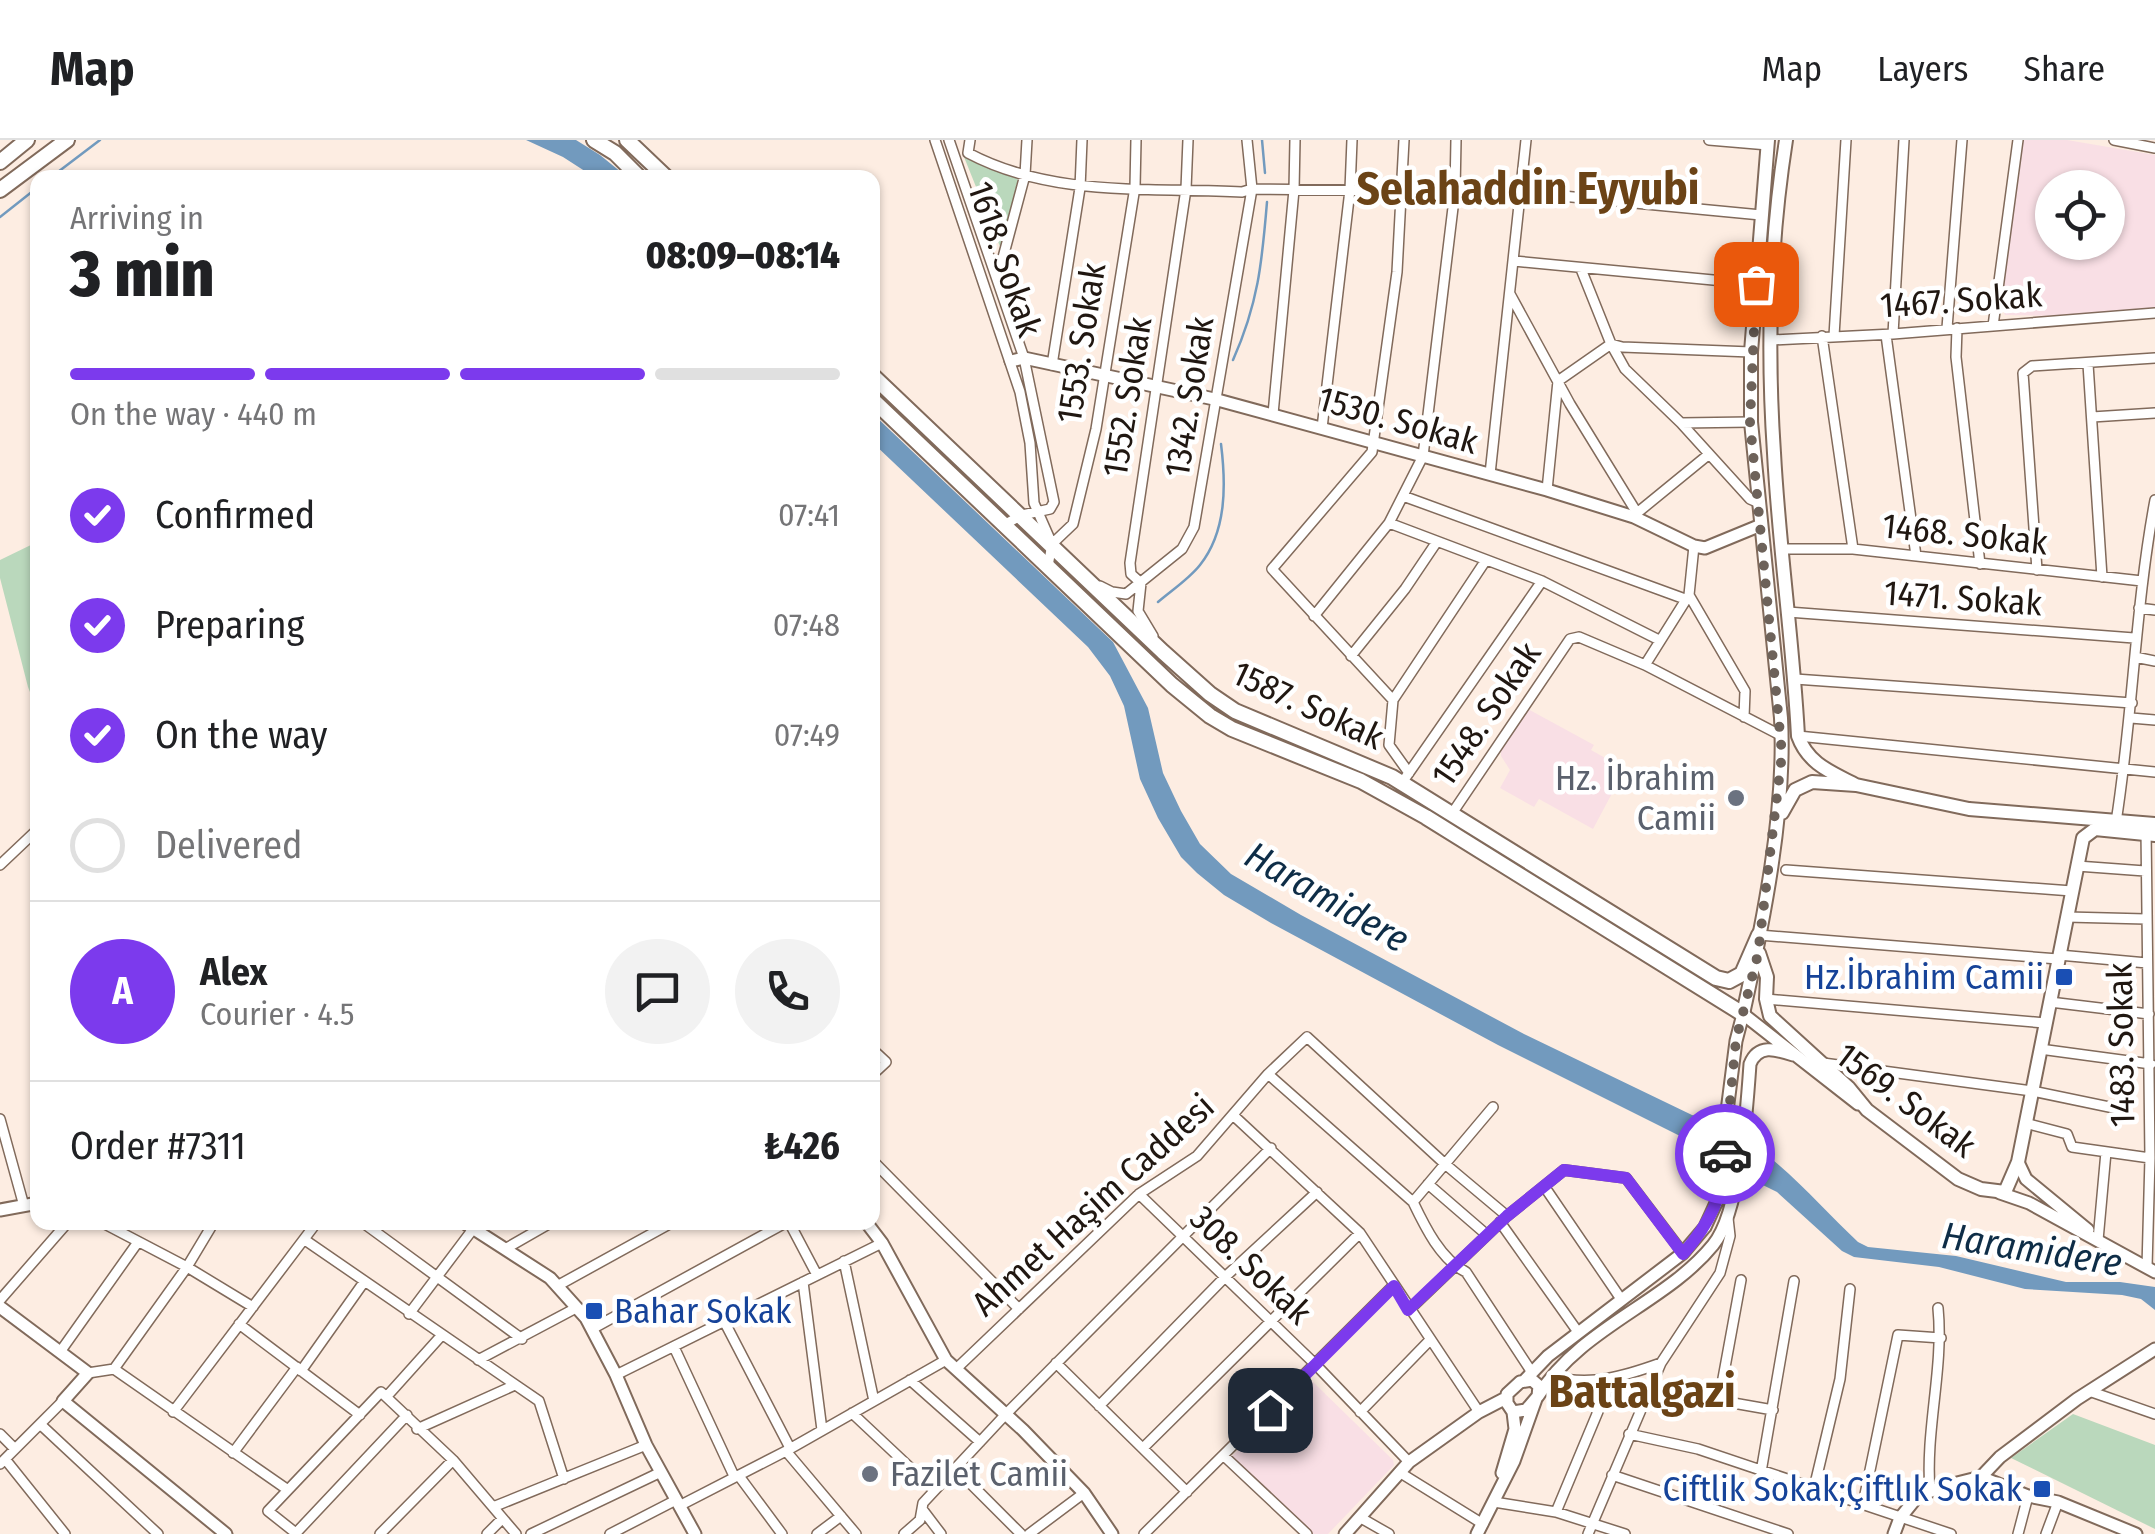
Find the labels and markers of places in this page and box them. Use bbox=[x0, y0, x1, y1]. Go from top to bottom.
pin bbox=[1714, 242, 1799, 327]
place label: Hz. İbrahim Camii bbox=[1555, 757, 1716, 839]
marker: Hz. İbrahim Camii bbox=[1725, 787, 1747, 809]
place label: Hz.İbrahim Camii bbox=[1804, 956, 2044, 998]
marker: Hz.İbrahim Camii bbox=[2053, 966, 2075, 988]
place label: Bahar Sokak bbox=[614, 1290, 792, 1332]
marker: Bahar Sokak bbox=[583, 1300, 605, 1322]
pin bbox=[1228, 1368, 1313, 1453]
place label: Fazilet Camii bbox=[890, 1453, 1068, 1495]
marker: Fazilet Camii bbox=[859, 1463, 881, 1485]
place label: Ciftlik Sokak;Çiftlık Sokak bbox=[1662, 1468, 2023, 1510]
marker: Ciftlik Sokak;Çiftlık Sokak bbox=[2031, 1478, 2053, 1500]

